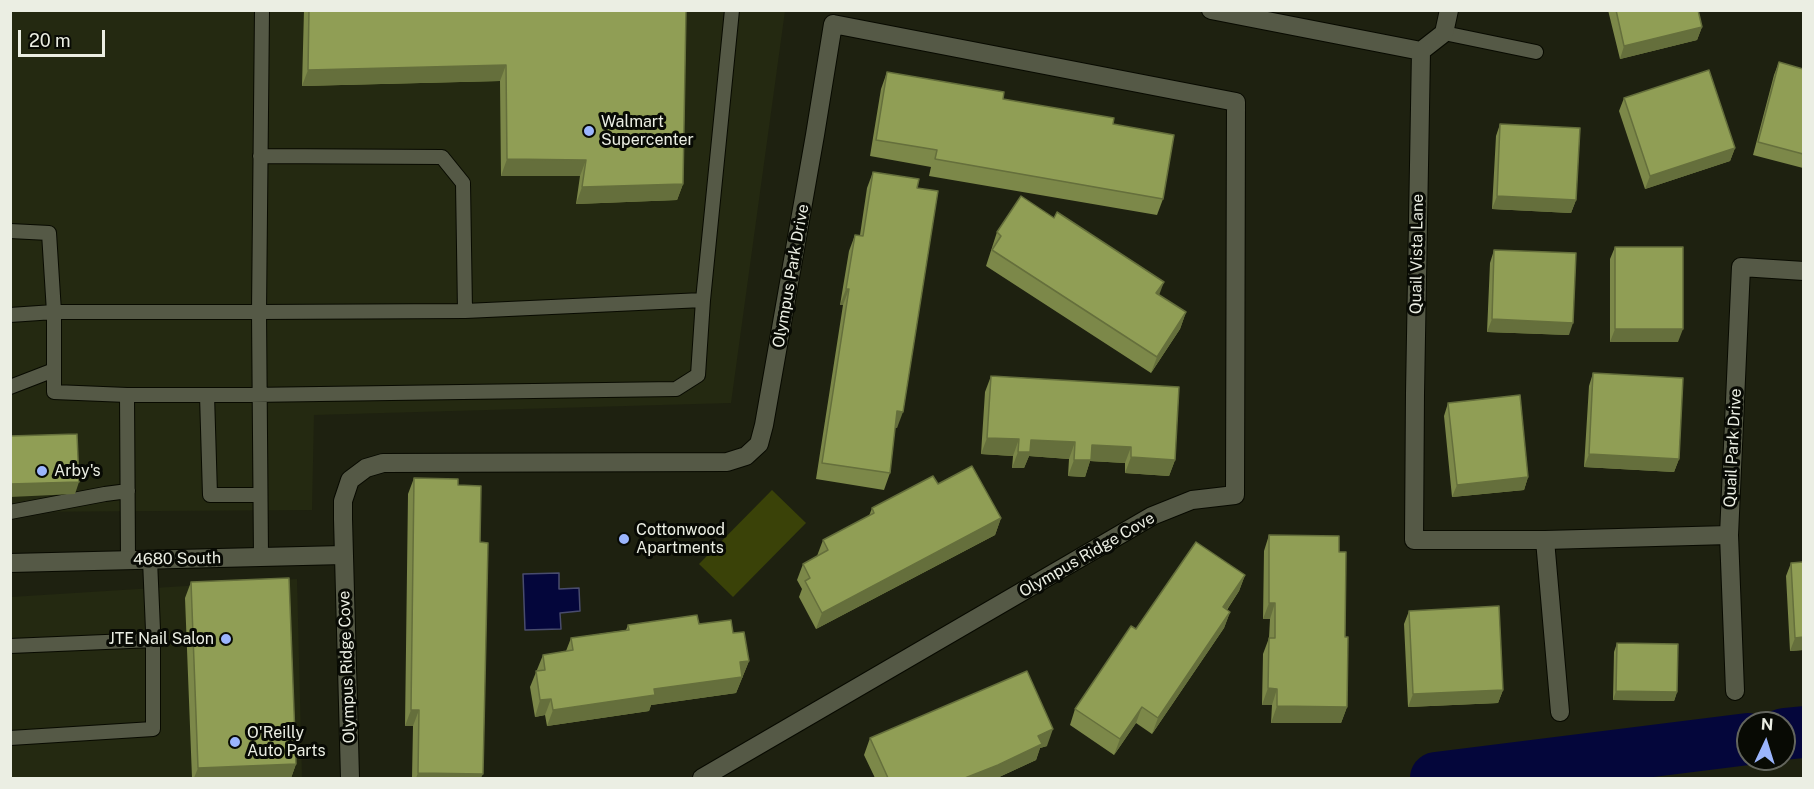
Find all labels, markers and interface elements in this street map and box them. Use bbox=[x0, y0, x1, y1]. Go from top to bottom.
scale bar bbox=[21, 18, 108, 56]
text: 20 m bbox=[29, 30, 71, 51]
place label: Walmart Supercenter bbox=[601, 112, 694, 150]
marker: Walmart Supercenter bbox=[582, 124, 596, 138]
street label: Quail Vista Lane bbox=[1406, 194, 1428, 314]
street label: Olympus Park Drive bbox=[769, 203, 813, 349]
street label: Quail Park Drive bbox=[1720, 388, 1746, 508]
place label: Arby's bbox=[54, 461, 101, 481]
marker: Arby's bbox=[35, 464, 49, 478]
street label: Olympus Ridge Cove bbox=[1016, 508, 1158, 602]
place label: Cottonwood Apartments bbox=[636, 520, 725, 558]
marker: Cottonwood Apartments bbox=[617, 532, 631, 546]
street label: 4680 South bbox=[133, 549, 221, 569]
street label: Olympus Ridge Cove bbox=[335, 590, 359, 744]
place label: JTE Nail Salon bbox=[109, 629, 214, 649]
marker: JTE Nail Salon bbox=[219, 632, 233, 646]
north arrow bbox=[1736, 711, 1796, 771]
text: N bbox=[1760, 715, 1774, 734]
place label: O'Reilly Auto Parts bbox=[247, 723, 326, 761]
marker: O'Reilly Auto Parts bbox=[228, 735, 242, 749]

